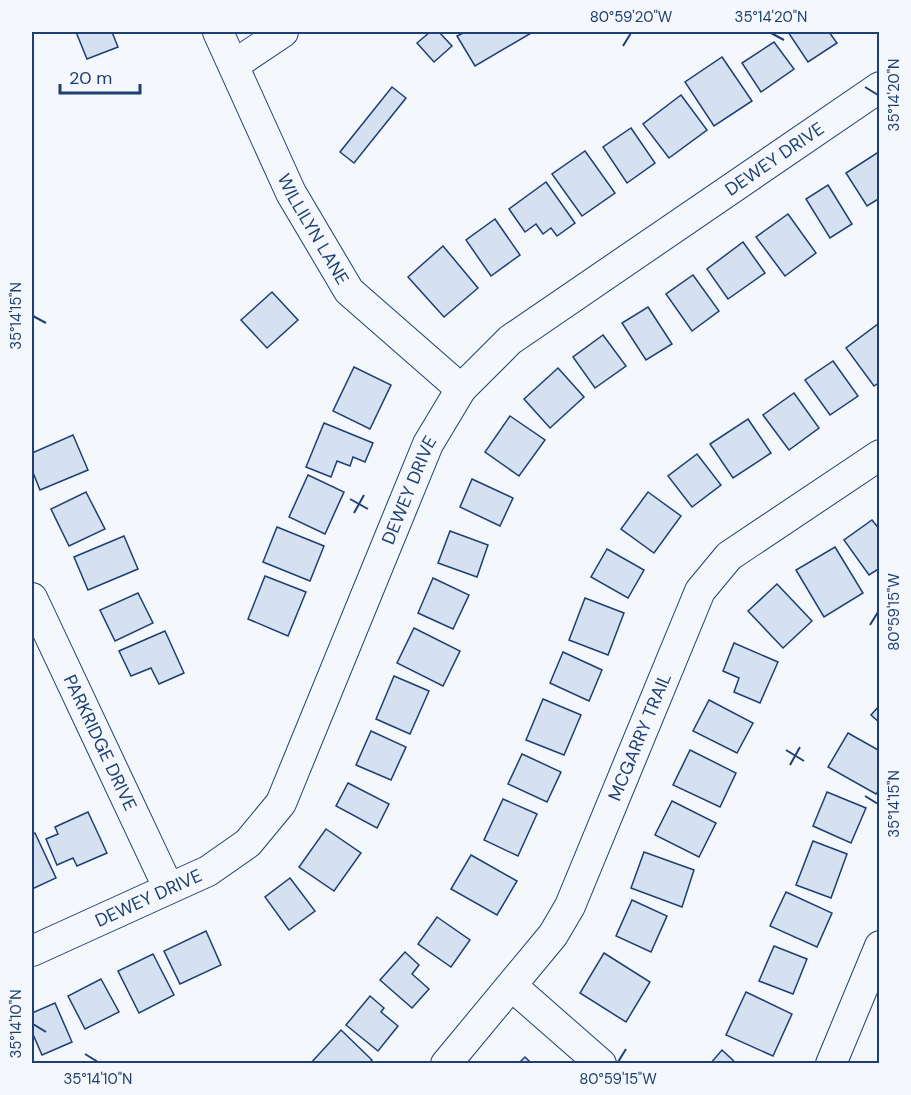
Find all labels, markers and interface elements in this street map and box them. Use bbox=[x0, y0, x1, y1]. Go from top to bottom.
text: 80°59'20"W bbox=[590, 7, 673, 27]
text: 35°14'20"N bbox=[735, 7, 807, 27]
scale bar bbox=[60, 57, 140, 95]
text: 35°14'20"N bbox=[884, 59, 904, 131]
text: 20 m bbox=[69, 66, 112, 90]
street label: DEWEY DRIVE bbox=[720, 117, 829, 201]
street label: WILLILYN LANE bbox=[272, 170, 354, 289]
text: 35°14'15"N bbox=[6, 282, 26, 350]
street label: DEWEY DRIVE bbox=[376, 431, 442, 548]
text: 80°59'15"W bbox=[884, 573, 904, 651]
street label: MCGARRY TRAIL bbox=[603, 669, 677, 805]
street label: PARKRIDGE DRIVE bbox=[58, 671, 142, 815]
text: 35°14'15"N bbox=[884, 770, 904, 838]
street label: DEWEY DRIVE bbox=[91, 863, 206, 933]
text: 35°14'10"N bbox=[6, 989, 26, 1059]
text: 35°14'10"N bbox=[63, 1069, 133, 1089]
text: 80°59'15"W bbox=[579, 1069, 657, 1089]

